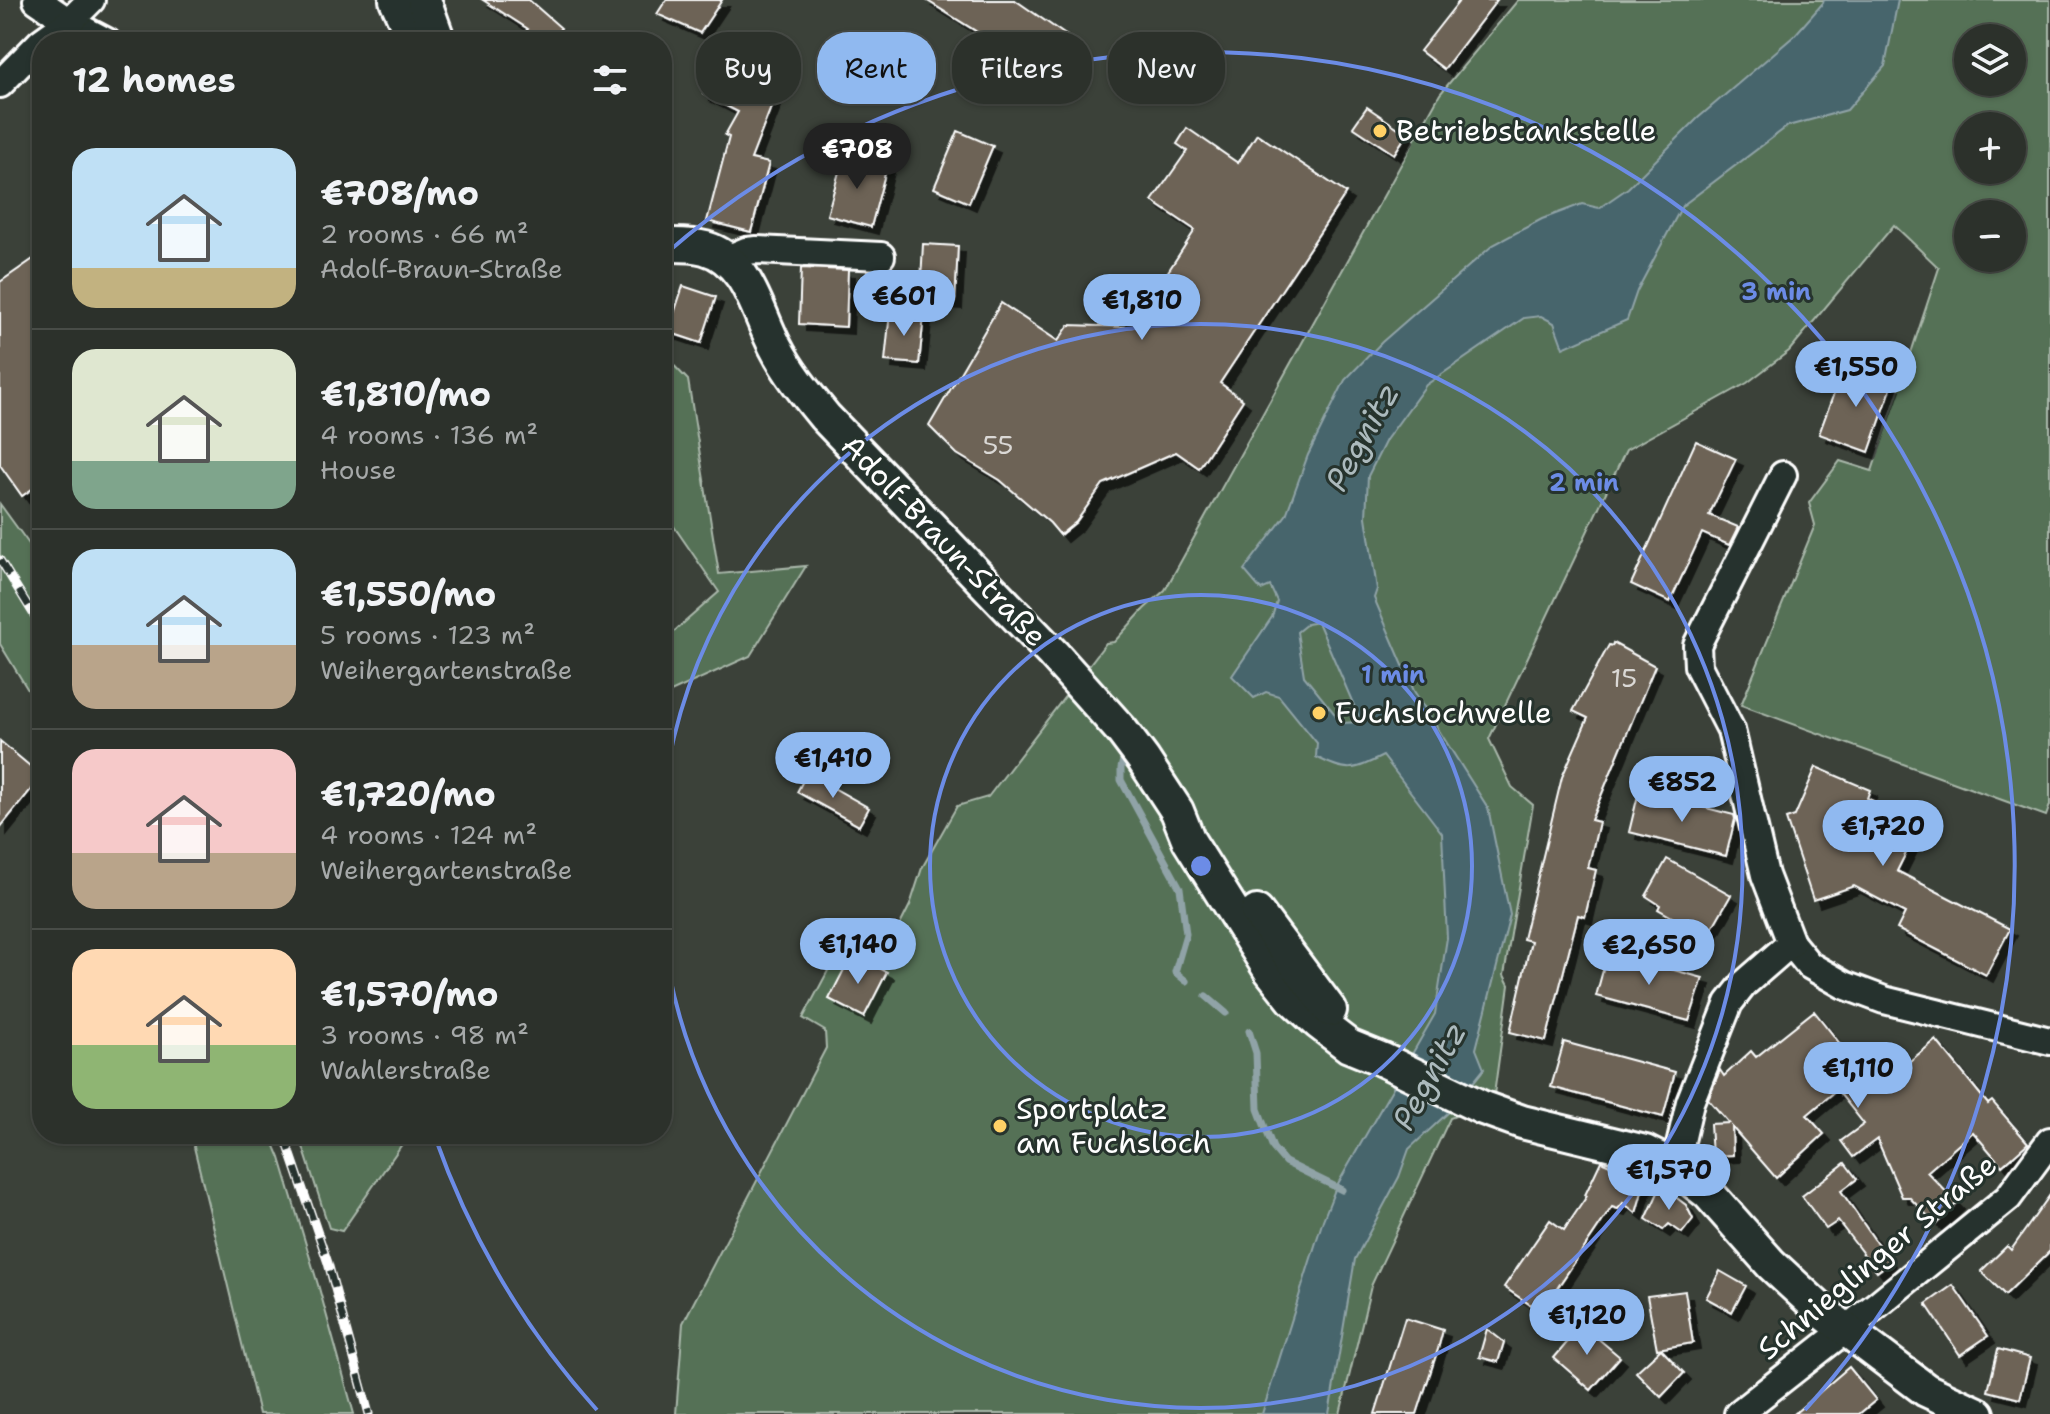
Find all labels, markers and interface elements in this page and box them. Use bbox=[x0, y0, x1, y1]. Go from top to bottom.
map controls bbox=[1954, 24, 2026, 272]
button: layers bbox=[1954, 24, 2026, 96]
chip: Buy bbox=[696, 32, 801, 104]
chip: Rent bbox=[817, 32, 936, 104]
chip: Filters bbox=[952, 32, 1092, 104]
chip: New bbox=[1108, 32, 1225, 104]
text: 12 homes bbox=[72, 57, 236, 103]
icon: filters bbox=[588, 58, 632, 102]
place label: Betriebstankstelle bbox=[1396, 110, 1656, 151]
button: + bbox=[1954, 112, 2026, 184]
marker: Betriebstankstelle bbox=[1371, 122, 1389, 140]
pin: €708 bbox=[810, 123, 904, 191]
text: €708 bbox=[821, 131, 893, 166]
text: €708/mo bbox=[320, 170, 479, 216]
icon: home bbox=[136, 180, 232, 276]
button: − bbox=[1954, 200, 2026, 272]
text: 2 rooms · 66 m² bbox=[320, 216, 529, 251]
text: Adolf-Braun-Straße bbox=[320, 251, 563, 286]
pin: €601 bbox=[857, 270, 951, 338]
pin: €1,810 bbox=[1077, 274, 1207, 342]
text: 3 min bbox=[1741, 276, 1811, 308]
text: €601 bbox=[871, 278, 937, 313]
text: €1,810 bbox=[1101, 282, 1183, 317]
pin: €1,550 bbox=[1791, 341, 1921, 409]
text: €1,550 bbox=[1813, 349, 1899, 384]
text: €1,810/mo bbox=[320, 371, 491, 417]
water label: Pegnitz bbox=[1314, 375, 1409, 498]
icon: home bbox=[136, 381, 232, 477]
text: 4 rooms · 136 m² bbox=[320, 417, 538, 452]
street label: Adolf-Braun-Straße bbox=[832, 426, 1056, 656]
house number: 55 bbox=[982, 427, 1014, 462]
text: House bbox=[320, 452, 396, 487]
text: 2 min bbox=[1549, 467, 1619, 499]
text: €1,550/mo bbox=[320, 571, 496, 617]
icon: home bbox=[136, 581, 232, 677]
text: 5 rooms · 123 m² bbox=[320, 617, 535, 652]
text: Weihergartenstraße bbox=[320, 652, 572, 687]
text: 1 min bbox=[1361, 659, 1425, 691]
house number: 15 bbox=[1611, 660, 1637, 695]
place label: Fuchslochwelle bbox=[1335, 692, 1552, 733]
marker: Fuchslochwelle bbox=[1310, 704, 1328, 722]
pin: €1,410 bbox=[768, 732, 898, 800]
text: €1,410 bbox=[793, 740, 873, 775]
pin: €852 bbox=[1635, 756, 1729, 824]
text: €852 bbox=[1647, 764, 1717, 799]
text: €1,720/mo bbox=[320, 771, 496, 817]
icon: home bbox=[136, 781, 232, 877]
pin: €1,720 bbox=[1818, 800, 1948, 868]
text: €1,720 bbox=[1841, 808, 1925, 843]
text: 4 rooms · 124 m² bbox=[320, 817, 537, 852]
text: Weihergartenstraße bbox=[320, 852, 572, 887]
centre of rings bbox=[1187, 852, 1215, 880]
pin: €1,140 bbox=[793, 918, 923, 986]
pin: €2,650 bbox=[1584, 919, 1714, 987]
text: €1,140 bbox=[818, 926, 898, 961]
text: €2,650 bbox=[1601, 927, 1697, 962]
text: €1,570/mo bbox=[320, 971, 499, 1017]
icon: home bbox=[136, 981, 232, 1077]
water label: Pegnitz bbox=[1381, 1014, 1476, 1137]
text: 3 rooms · 98 m² bbox=[320, 1017, 529, 1052]
pin: €1,110 bbox=[1793, 1042, 1923, 1110]
text: €1,110 bbox=[1822, 1050, 1894, 1085]
text: Wahlerstraße bbox=[320, 1052, 491, 1087]
place label: Sportplatz am Fuchsloch bbox=[1016, 1088, 1211, 1163]
marker: Sportplatz am Fuchsloch bbox=[991, 1117, 1009, 1135]
pin: €1,570 bbox=[1604, 1144, 1734, 1212]
street label: Schnieglinger Straße bbox=[1748, 1144, 2005, 1369]
text: €1,570 bbox=[1625, 1152, 1713, 1187]
pin: €1,120 bbox=[1522, 1289, 1652, 1357]
text: €1,120 bbox=[1547, 1297, 1627, 1332]

